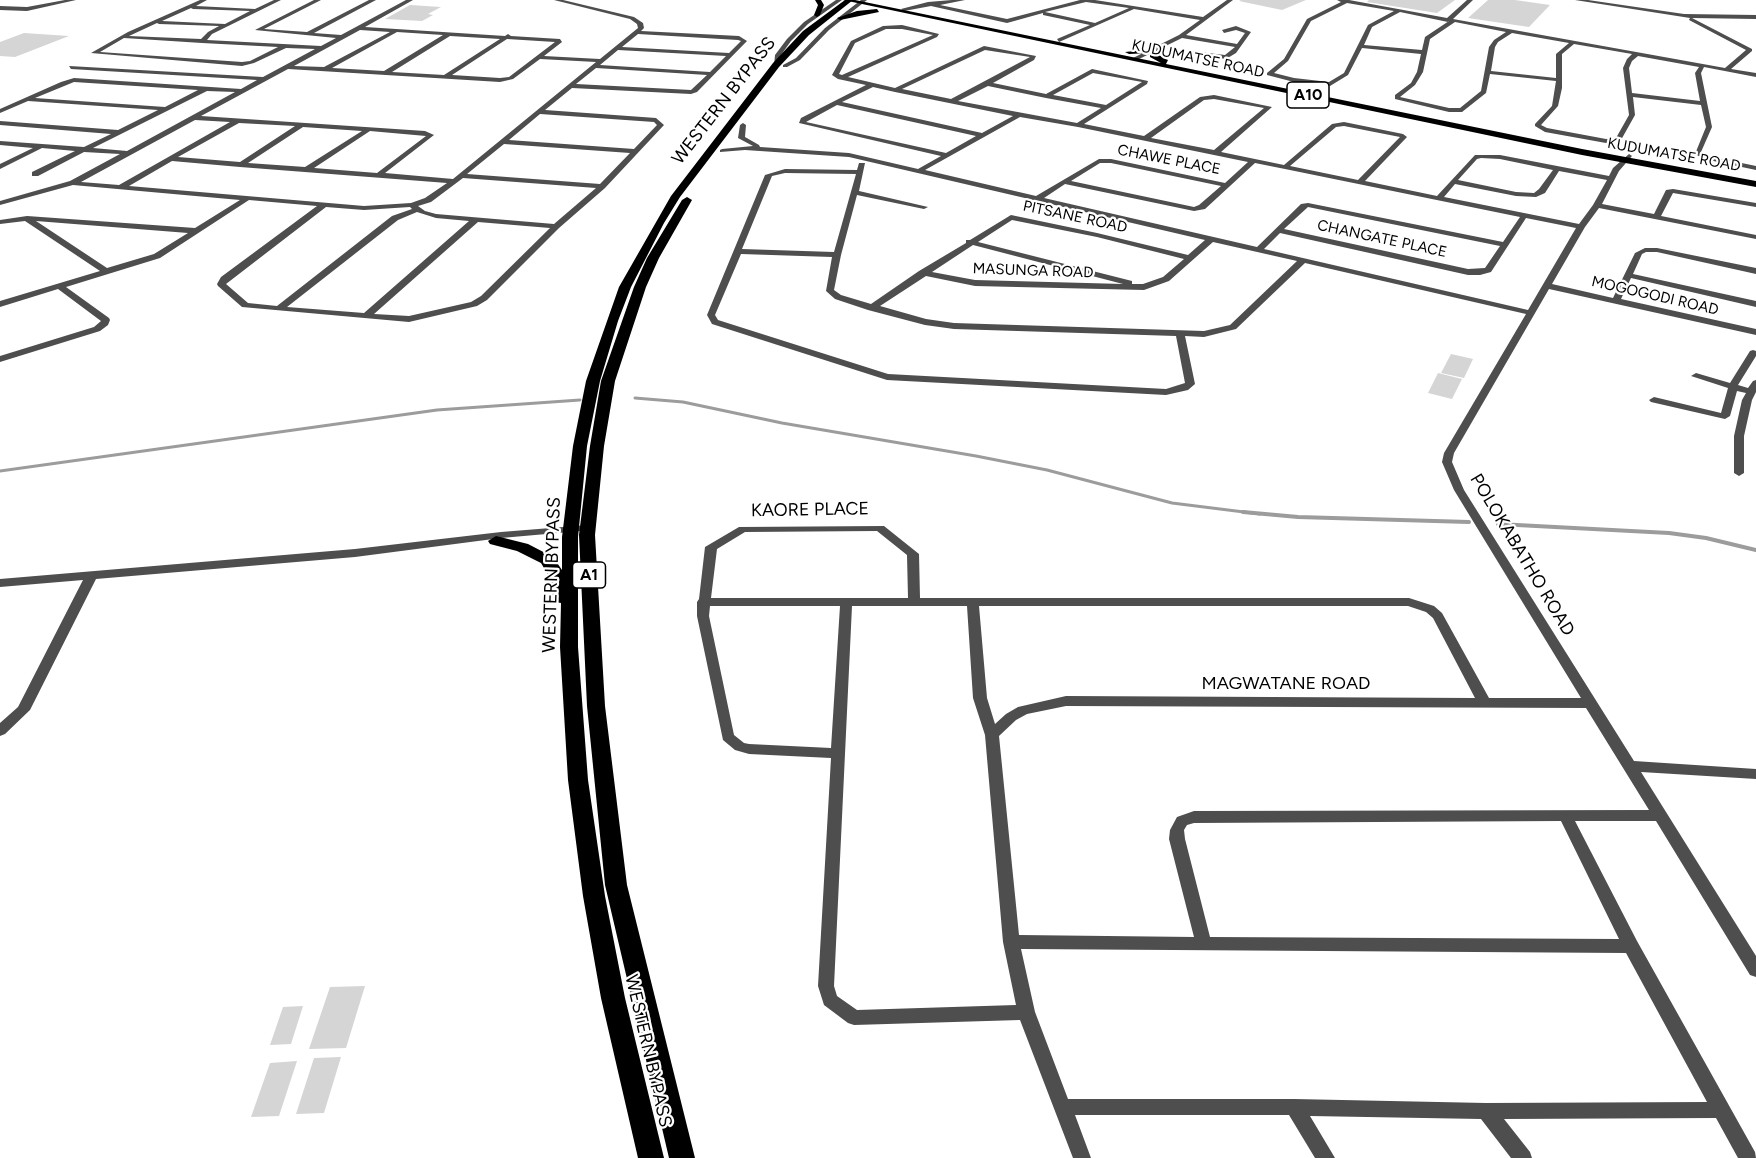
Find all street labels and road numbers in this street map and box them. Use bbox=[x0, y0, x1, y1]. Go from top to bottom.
street label: WESTERN BYPASS bbox=[668, 33, 780, 169]
street label: KUDUMATSE ROAD bbox=[1130, 36, 1266, 82]
road number: A10 bbox=[1287, 82, 1329, 108]
street label: KUDUMATSE ROAD bbox=[1606, 134, 1742, 176]
street label: CHAWE PLACE bbox=[1116, 141, 1222, 179]
street label: PITSANE ROAD bbox=[1021, 197, 1129, 237]
street label: CHANGATE PLACE bbox=[1316, 216, 1448, 262]
street label: MASUNGA ROAD bbox=[972, 260, 1094, 282]
street label: MOGOGODI ROAD bbox=[1590, 273, 1720, 319]
street label: POLOKABATHO ROAD bbox=[1465, 470, 1579, 640]
street label: WESTERN BYPASS bbox=[538, 497, 566, 653]
street label: KAORE PLACE bbox=[751, 498, 869, 522]
road number: A1 bbox=[572, 562, 606, 588]
street label: MAGWATANE ROAD bbox=[1201, 673, 1371, 695]
street label: WESTERN BYPASS bbox=[620, 973, 676, 1129]

